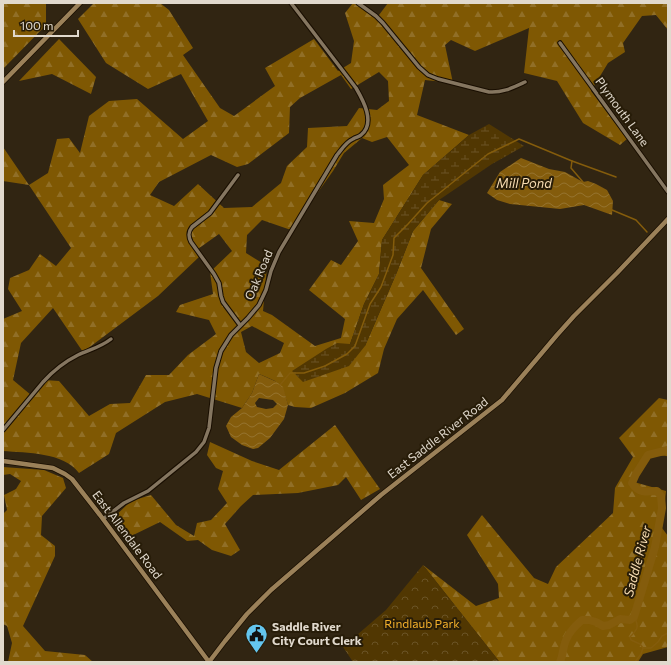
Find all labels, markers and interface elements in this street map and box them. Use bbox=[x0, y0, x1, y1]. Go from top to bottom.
scale bar bbox=[14, 12, 78, 38]
text: 100 m bbox=[20, 18, 54, 32]
street label: Plymouth Lane bbox=[593, 74, 652, 149]
water label: Mill Pond bbox=[496, 175, 552, 191]
street label: Oak Road bbox=[241, 247, 275, 302]
street label: East Saddle River Road bbox=[384, 394, 490, 481]
street label: East Allendale Road bbox=[90, 488, 165, 581]
water label: Saddle River bbox=[620, 523, 654, 598]
park label: Rindlaub Park bbox=[384, 616, 460, 630]
place label: Saddle River City Court Clerk bbox=[272, 619, 362, 647]
public building icon: Saddle River City Court Clerk bbox=[244, 621, 270, 654]

